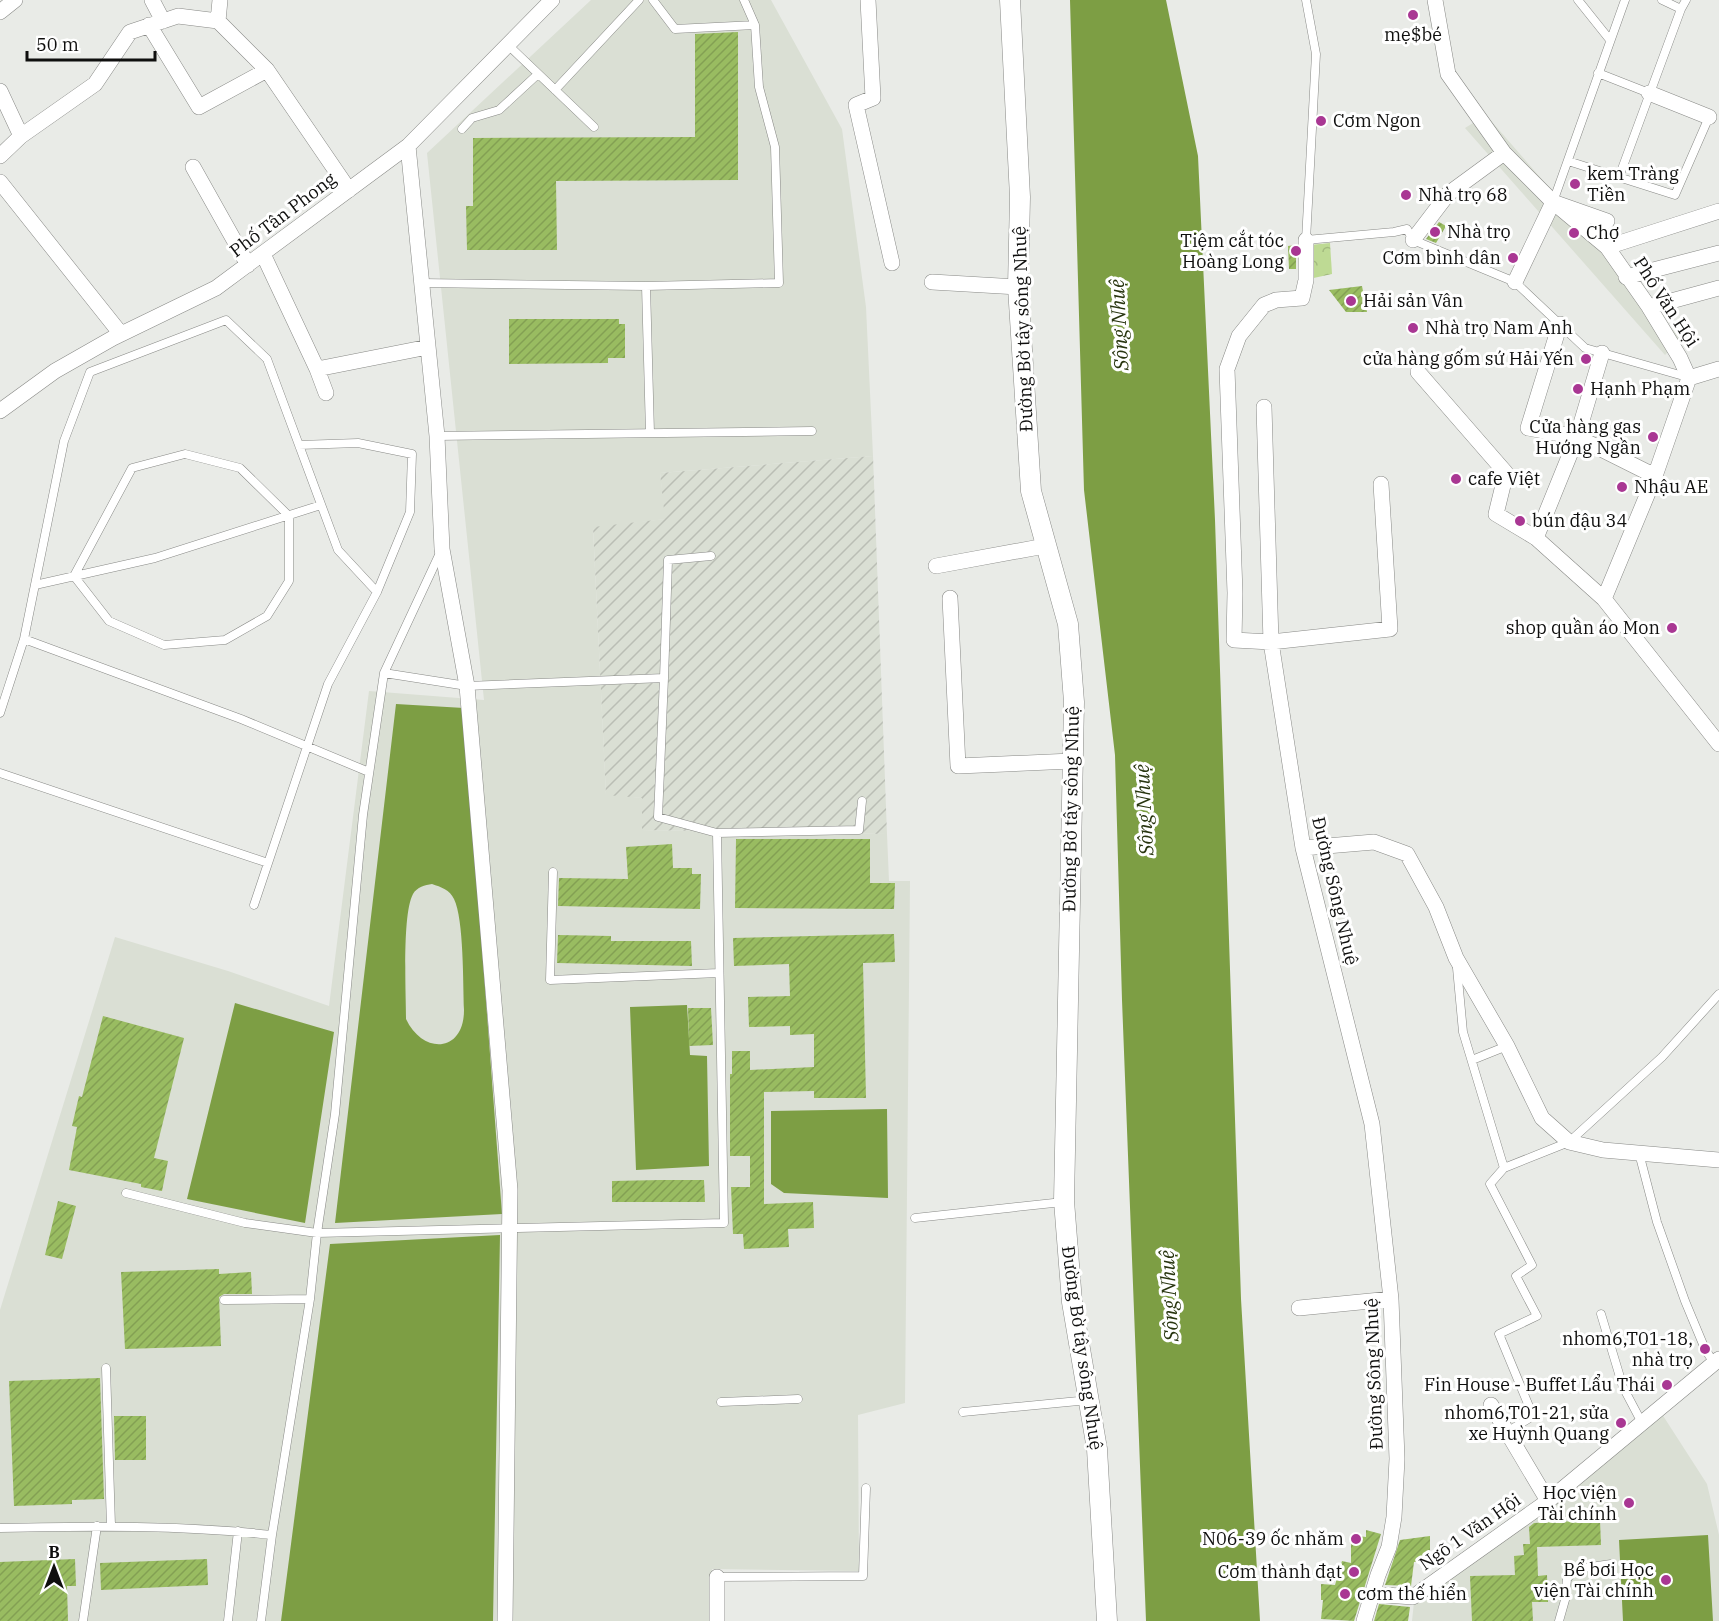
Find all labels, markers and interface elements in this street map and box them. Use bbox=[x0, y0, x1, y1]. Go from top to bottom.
marker: mẹ$bé bbox=[1406, 8, 1420, 22]
place label: mẹ$bé bbox=[1384, 23, 1442, 46]
scale bar bbox=[27, 24, 154, 62]
text: 50 m bbox=[36, 33, 79, 56]
place label: Cơm Ngon bbox=[1333, 109, 1421, 132]
marker: Cơm Ngon bbox=[1314, 114, 1328, 128]
place label: kem Tràng Tiền bbox=[1587, 162, 1679, 206]
street label: Phố Tân Phong bbox=[225, 167, 341, 262]
marker: kem Tràng Tiền bbox=[1568, 177, 1582, 191]
place label: Nhà trọ 68 bbox=[1418, 183, 1508, 206]
marker: Nhà trọ 68 bbox=[1399, 188, 1413, 202]
place label: Nhà trọ bbox=[1447, 220, 1511, 243]
place label: Chợ bbox=[1586, 221, 1619, 244]
marker: Nhà trọ bbox=[1428, 225, 1442, 239]
street label: Đường Bờ tây sông Nhuệ bbox=[1007, 226, 1038, 432]
marker: Chợ bbox=[1567, 226, 1581, 240]
place label: Tiệm cắt tóc Hoàng Long bbox=[1180, 229, 1284, 273]
marker: Tiệm cắt tóc Hoàng Long bbox=[1289, 244, 1303, 258]
place label: Cơm bình dân bbox=[1382, 246, 1501, 269]
marker: Cơm bình dân bbox=[1506, 251, 1520, 265]
street label: Phố Văn Hội bbox=[1629, 252, 1704, 351]
water label: Sông Nhuệ bbox=[1103, 278, 1134, 372]
place label: Hải sản Vân bbox=[1363, 289, 1463, 312]
marker: Hải sản Vân bbox=[1344, 294, 1358, 308]
place label: Nhà trọ Nam Anh bbox=[1425, 316, 1573, 339]
marker: Nhà trọ Nam Anh bbox=[1406, 321, 1420, 335]
place label: cửa hàng gốm sứ Hải Yến bbox=[1363, 347, 1574, 370]
marker: cửa hàng gốm sứ Hải Yến bbox=[1579, 352, 1593, 366]
place label: Hạnh Phạm bbox=[1590, 377, 1690, 400]
marker: Hạnh Phạm bbox=[1571, 382, 1585, 396]
place label: Cửa hàng gas Hướng Ngần bbox=[1529, 415, 1641, 459]
marker: Cửa hàng gas Hướng Ngần bbox=[1646, 430, 1660, 444]
place label: cafe Việt bbox=[1468, 467, 1540, 490]
marker: cafe Việt bbox=[1449, 472, 1463, 486]
place label: Nhậu AE bbox=[1634, 475, 1708, 498]
marker: Nhậu AE bbox=[1615, 480, 1629, 494]
place label: bún đậu 34 bbox=[1532, 509, 1627, 532]
marker: bún đậu 34 bbox=[1513, 514, 1527, 528]
place label: shop quần áo Mon bbox=[1506, 616, 1660, 639]
marker: shop quần áo Mon bbox=[1665, 621, 1679, 635]
street label: Đường Bờ tây sông Nhuệ bbox=[1057, 706, 1084, 912]
water label: Sông Nhuệ bbox=[1128, 763, 1159, 857]
street label: Đường Sông Nhuệ bbox=[1307, 814, 1364, 967]
street label: Đường Bờ tây sông Nhuệ bbox=[1057, 1244, 1108, 1452]
water label: Sông Nhuệ bbox=[1153, 1249, 1184, 1343]
street label: Đường Sông Nhuệ bbox=[1359, 1298, 1388, 1450]
place label: nhom6,T01-18, nhà trọ bbox=[1562, 1327, 1693, 1371]
marker: nhom6,T01-18, nhà trọ bbox=[1698, 1342, 1712, 1356]
place label: Fin House - Buffet Lẩu Thái bbox=[1424, 1373, 1655, 1396]
marker: Fin House - Buffet Lẩu Thái bbox=[1660, 1378, 1674, 1392]
place label: nhom6,T01-21, sửa xe Huỳnh Quang bbox=[1444, 1401, 1609, 1445]
marker: nhom6,T01-21, sửa xe Huỳnh Quang bbox=[1614, 1416, 1628, 1430]
place label: Học viện Tài chính bbox=[1537, 1481, 1617, 1525]
street label: Ngõ 1 Văn Hội bbox=[1414, 1488, 1525, 1575]
marker: Học viện Tài chính bbox=[1622, 1496, 1636, 1510]
place label: N06-39 ốc nhăm bbox=[1202, 1527, 1344, 1550]
marker: N06-39 ốc nhăm bbox=[1349, 1532, 1363, 1546]
north arrow bbox=[24, 1537, 84, 1597]
text: B bbox=[48, 1542, 60, 1562]
place label: Bể bơi Học viện Tài chính bbox=[1534, 1558, 1654, 1602]
place label: Cơm thành đạt bbox=[1218, 1560, 1342, 1583]
marker: Cơm thành đạt bbox=[1347, 1565, 1361, 1579]
marker: Bể bơi Học viện Tài chính bbox=[1659, 1573, 1673, 1587]
place label: cơm thế hiển bbox=[1357, 1582, 1467, 1605]
marker: cơm thế hiển bbox=[1338, 1587, 1352, 1601]

